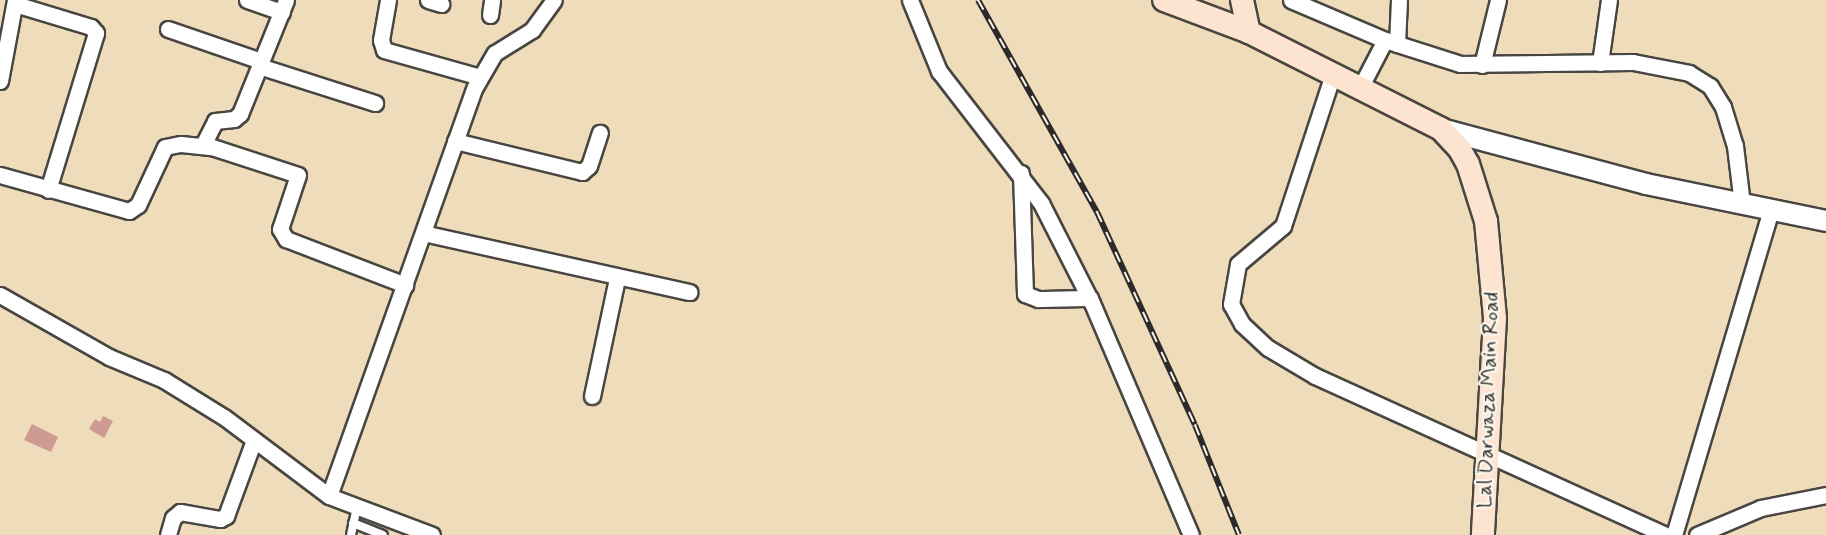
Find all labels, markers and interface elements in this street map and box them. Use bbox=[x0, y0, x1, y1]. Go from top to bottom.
street label: Lal Darwaza Main Road bbox=[1472, 291, 1504, 509]

